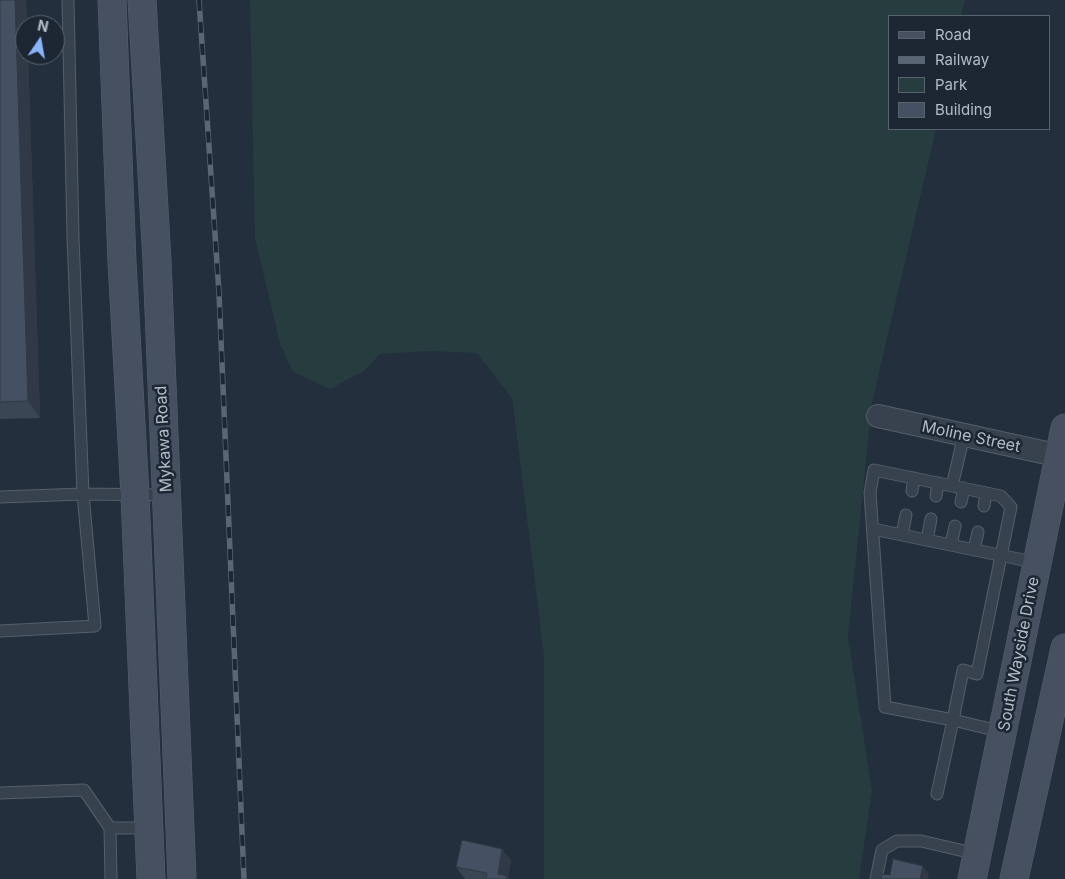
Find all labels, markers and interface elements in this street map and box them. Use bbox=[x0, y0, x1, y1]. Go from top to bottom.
north arrow bbox=[15, 15, 65, 65]
legend bbox=[888, 15, 1050, 130]
text: N bbox=[36, 16, 50, 35]
text: Road bbox=[935, 25, 971, 44]
text: Railway bbox=[935, 50, 989, 69]
text: Park bbox=[935, 75, 967, 94]
text: Building bbox=[935, 100, 992, 119]
street label: Mykawa Road bbox=[152, 385, 176, 493]
street label: Moline Street bbox=[920, 417, 1022, 457]
street label: South Wayside Drive bbox=[995, 575, 1043, 733]

